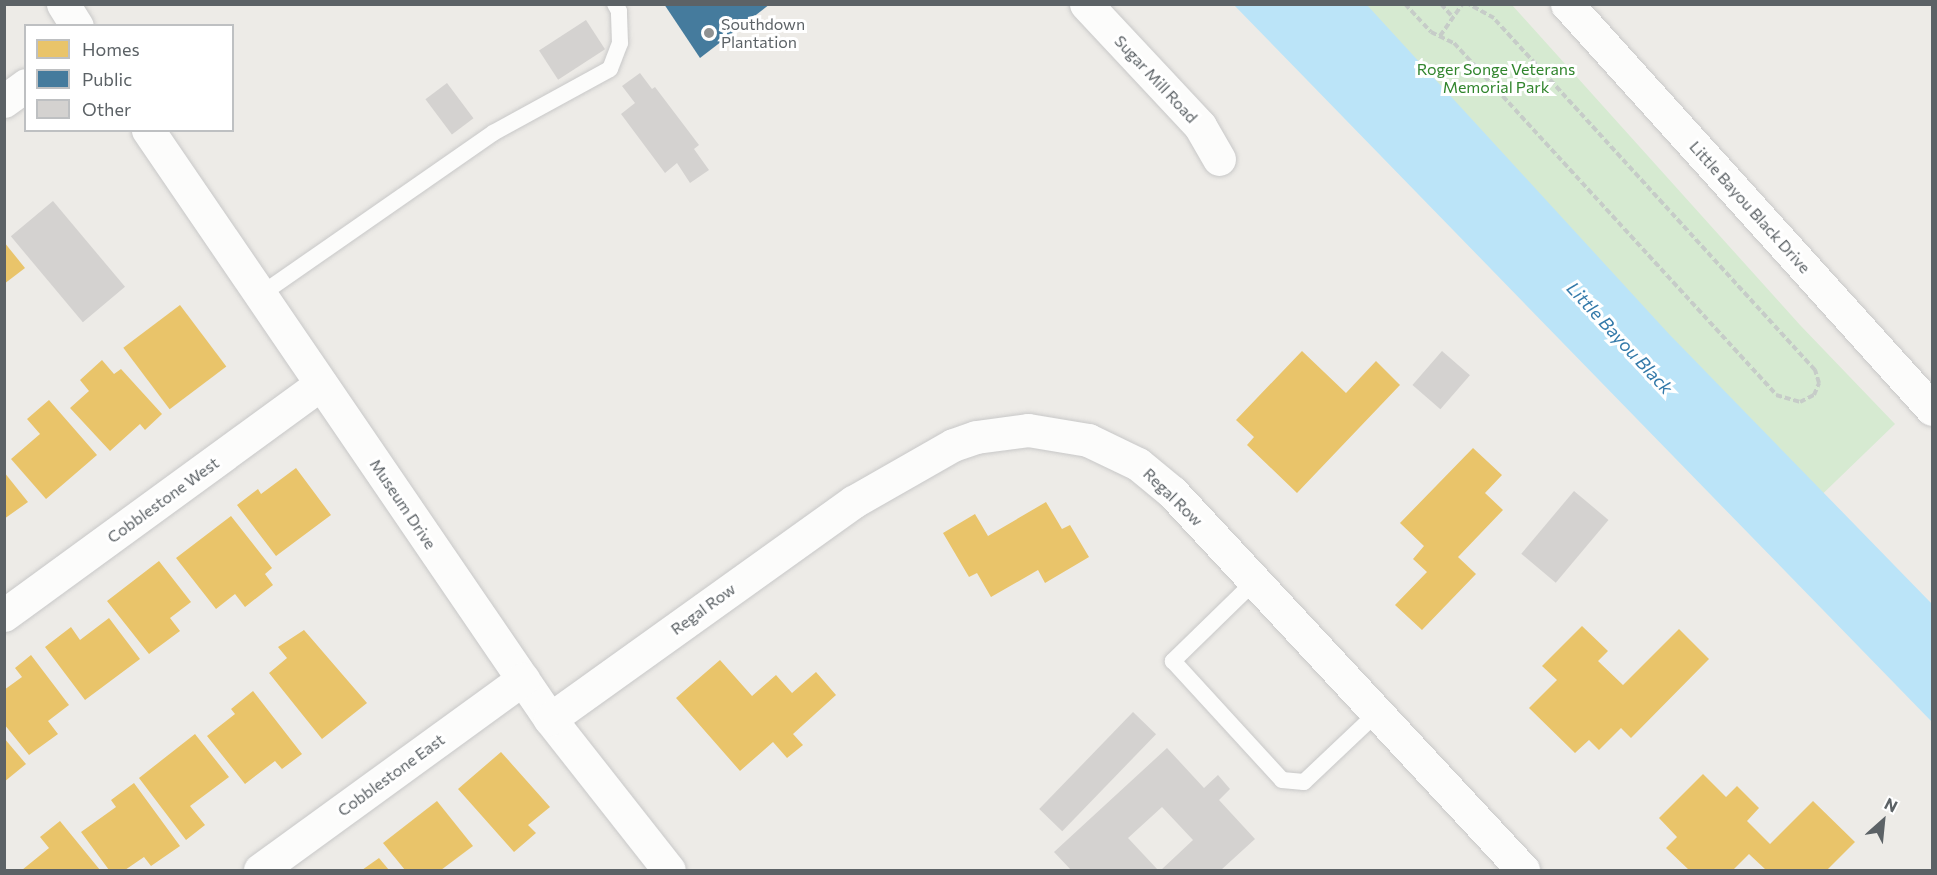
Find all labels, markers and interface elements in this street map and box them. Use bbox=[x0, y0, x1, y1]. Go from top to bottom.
place label: Southdown Plantation bbox=[721, 14, 805, 52]
legend bbox=[24, 24, 234, 132]
marker: Southdown Plantation bbox=[702, 26, 716, 40]
street label: Sugar Mill Road bbox=[1111, 31, 1201, 127]
text: Homes bbox=[82, 38, 140, 60]
park label: Roger Songe Veterans Memorial Park bbox=[1417, 59, 1575, 97]
text: Public bbox=[82, 68, 132, 90]
text: Other bbox=[82, 98, 131, 120]
street label: Little Bayou Black Drive bbox=[1686, 137, 1814, 277]
water label: Little Bayou Black bbox=[1562, 277, 1678, 399]
street label: Cobblestone West bbox=[103, 453, 223, 547]
street label: Museum Drive bbox=[366, 455, 440, 553]
street label: Regal Row bbox=[1139, 464, 1207, 530]
street label: Regal Row bbox=[667, 579, 739, 639]
street label: Cobblestone East bbox=[334, 730, 448, 820]
north arrow bbox=[1853, 791, 1913, 851]
text: N bbox=[1882, 793, 1901, 816]

